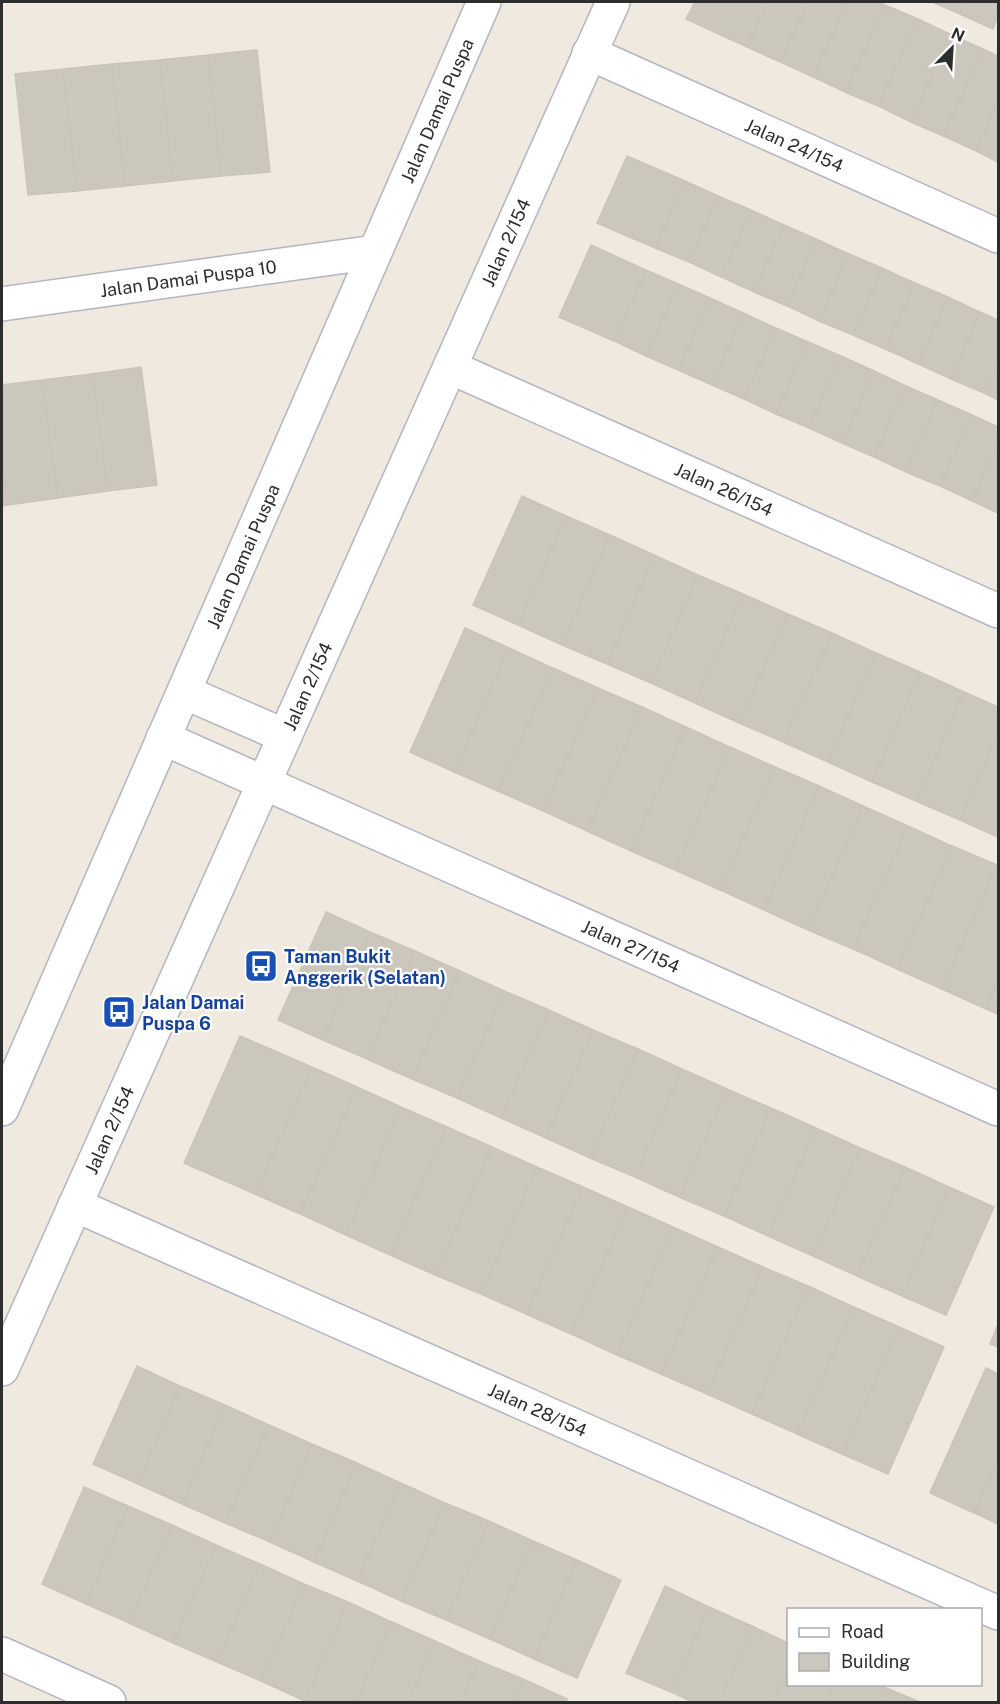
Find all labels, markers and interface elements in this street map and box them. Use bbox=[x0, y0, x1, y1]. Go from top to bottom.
north arrow bbox=[922, 18, 982, 78]
text: N bbox=[948, 24, 967, 46]
street label: Jalan Damai Puspa bbox=[396, 35, 477, 186]
street label: Jalan 24/154 bbox=[742, 114, 847, 176]
street label: Jalan 2/154 bbox=[477, 195, 534, 290]
street label: Jalan Damai Puspa 10 bbox=[99, 255, 278, 301]
street label: Jalan 26/154 bbox=[672, 458, 777, 520]
street label: Jalan Damai Puspa bbox=[202, 481, 283, 632]
street label: Jalan 2/154 bbox=[278, 639, 336, 733]
street label: Jalan 27/154 bbox=[579, 915, 683, 977]
place label: Taman Bukit Anggerik (Selatan) bbox=[284, 946, 446, 988]
bus stop icon: Taman Bukit Anggerik (Selatan) bbox=[243, 948, 279, 984]
place label: Jalan Damai Puspa 6 bbox=[142, 992, 244, 1034]
bus stop icon: Jalan Damai Puspa 6 bbox=[101, 994, 137, 1030]
street label: Jalan 2/154 bbox=[80, 1082, 138, 1177]
street label: Jalan 28/154 bbox=[485, 1379, 591, 1441]
legend bbox=[787, 1608, 982, 1686]
text: Road bbox=[841, 1621, 884, 1642]
text: Building bbox=[841, 1651, 910, 1672]

